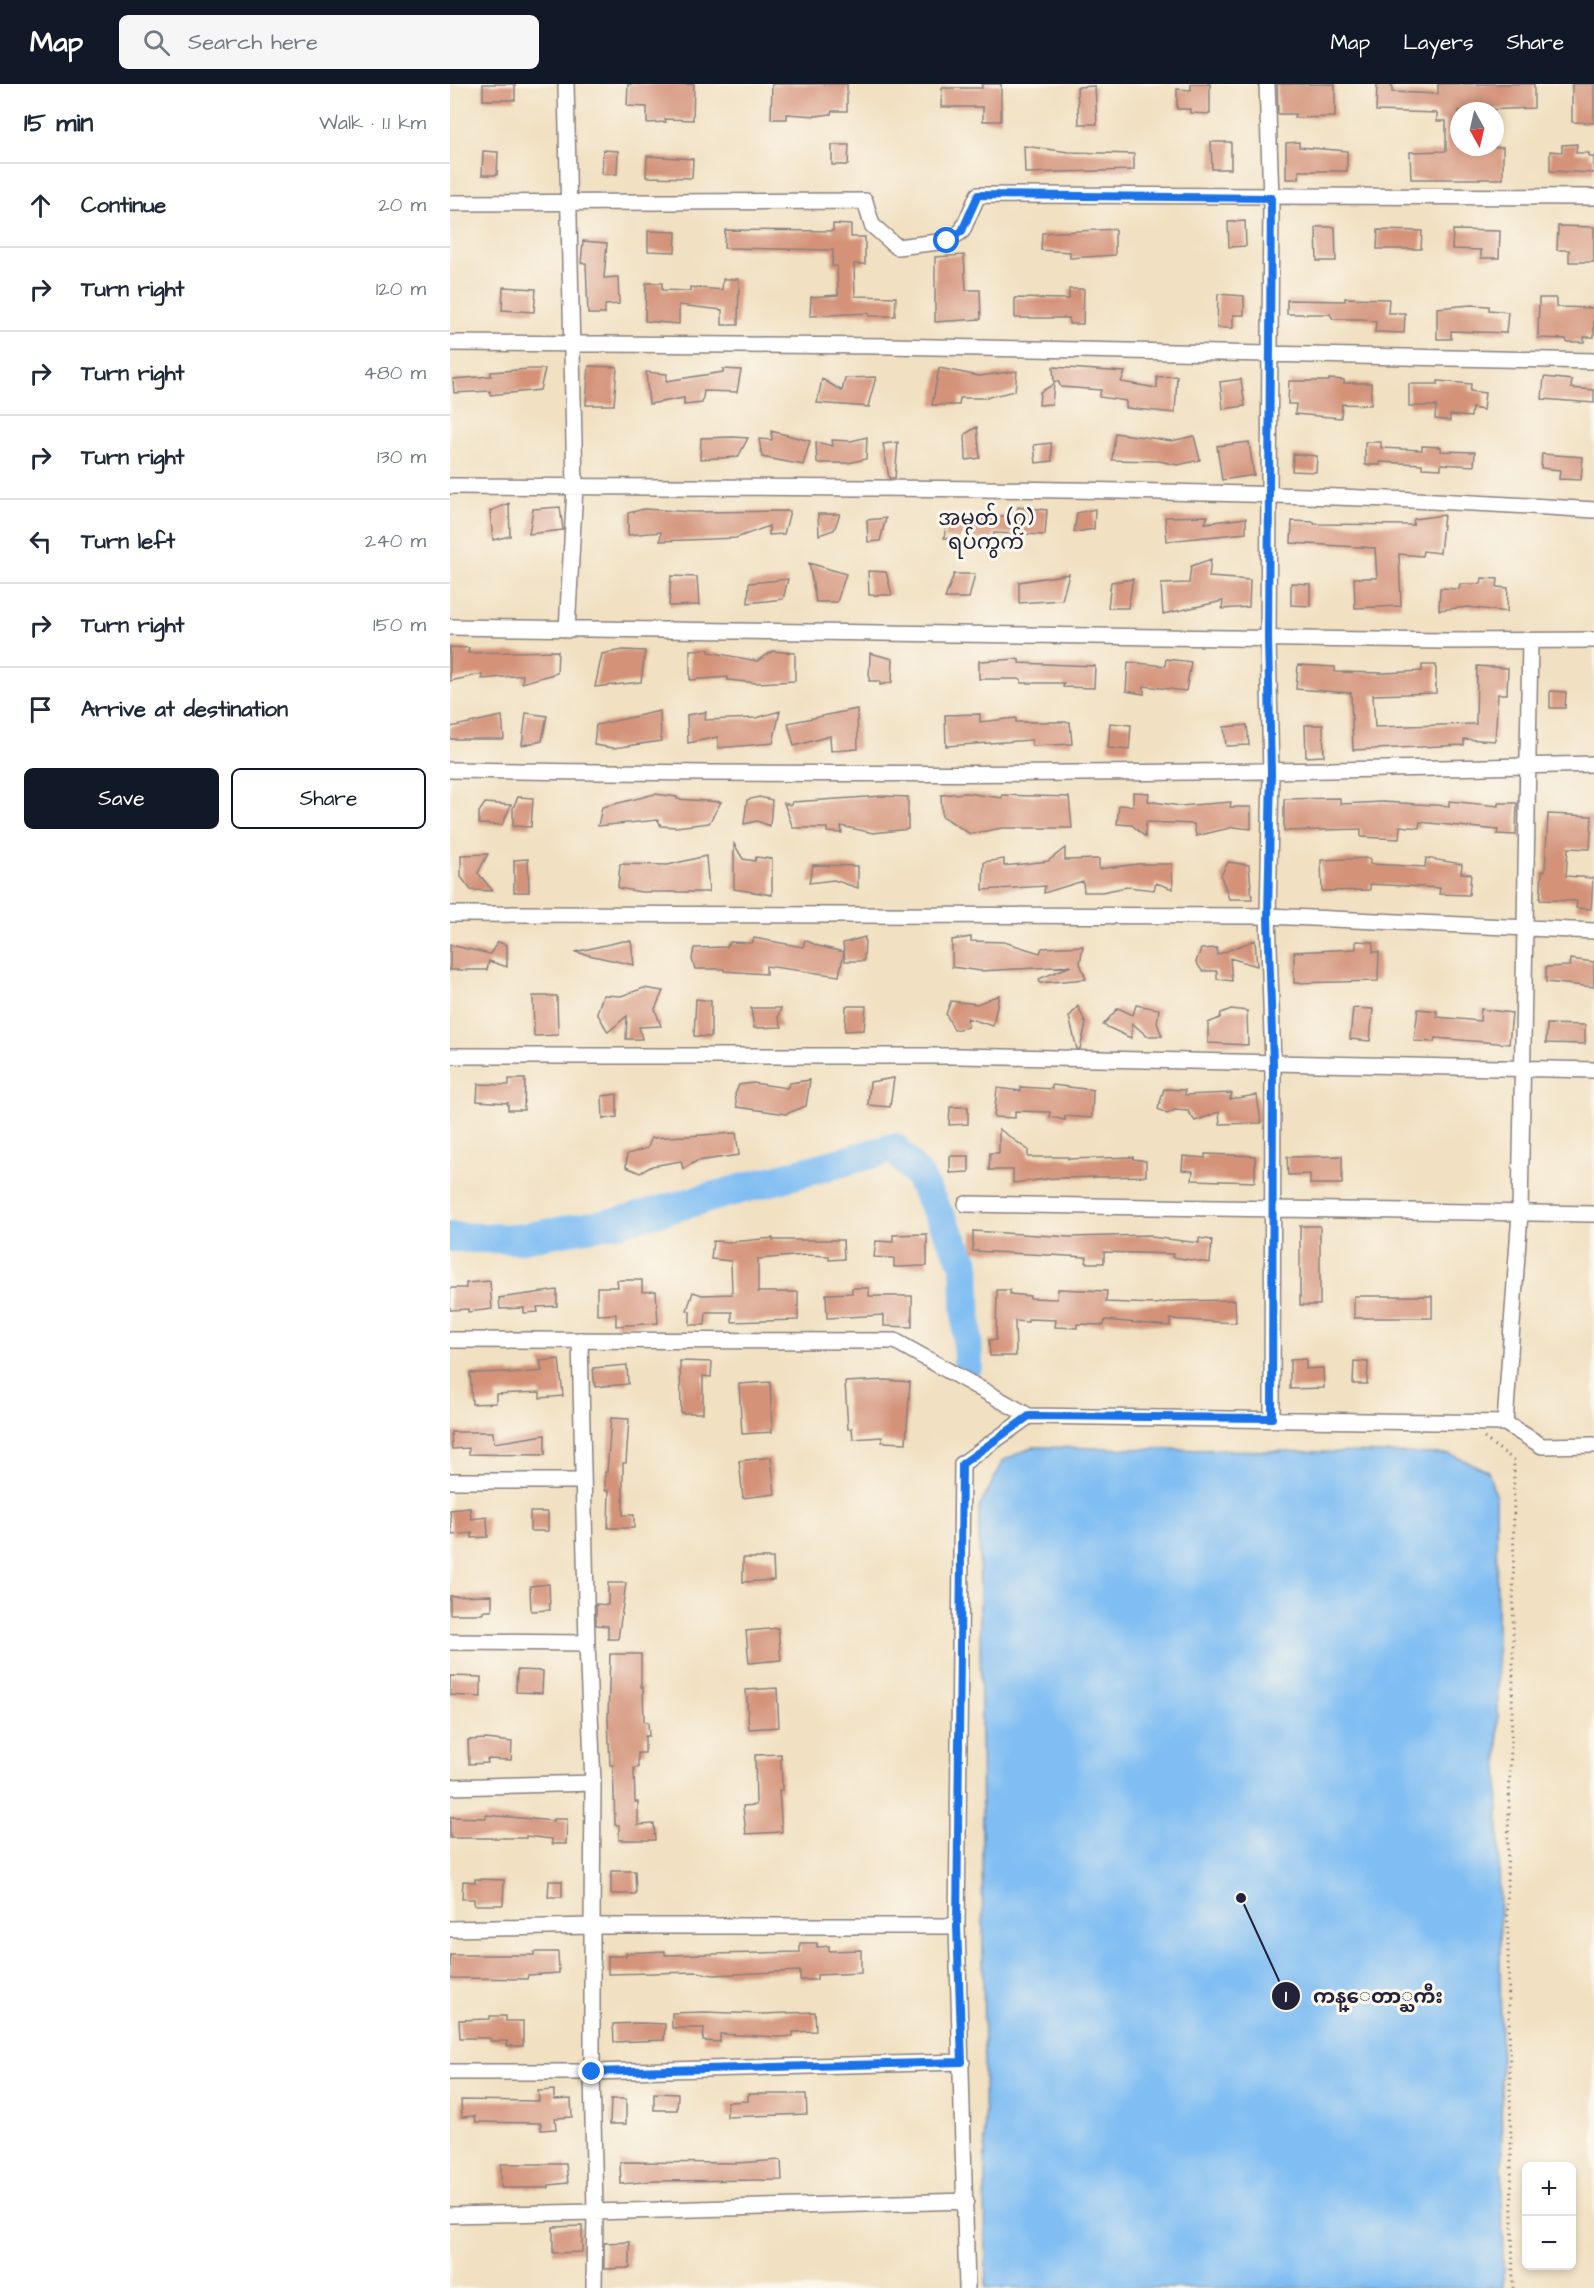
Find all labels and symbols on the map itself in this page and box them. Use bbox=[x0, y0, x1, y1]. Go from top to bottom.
north arrow bbox=[1450, 102, 1504, 156]
route start bbox=[933, 227, 959, 253]
district label: အမှတ် (၇) ရပ်ကွက် bbox=[938, 502, 1034, 559]
callout: ကန္ေတာ္ႀကီး bbox=[1271, 1977, 1455, 2015]
text: ကန္ေတာ္ႀကီး bbox=[1313, 1983, 1443, 2012]
text: 1 bbox=[1285, 1984, 1288, 2009]
route end bbox=[578, 2058, 604, 2084]

